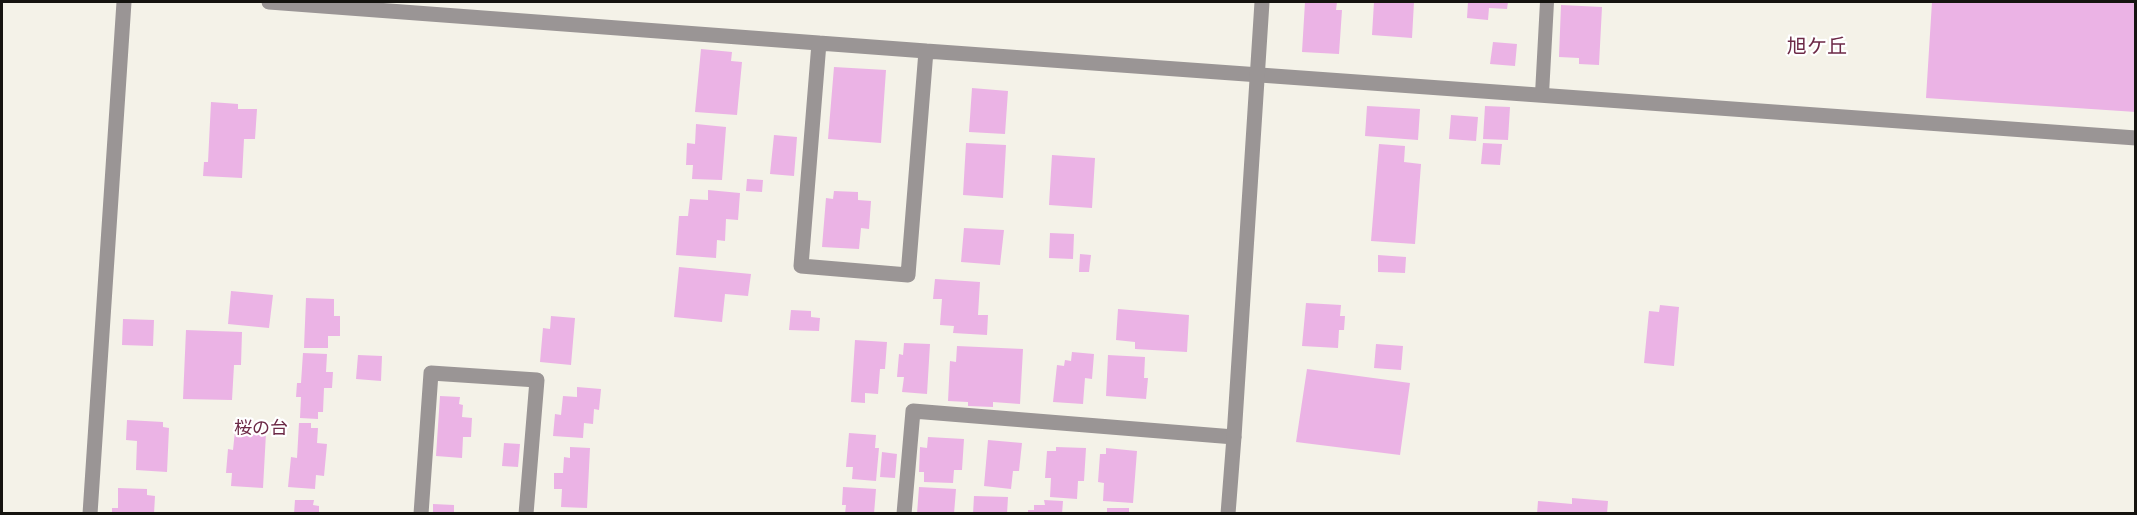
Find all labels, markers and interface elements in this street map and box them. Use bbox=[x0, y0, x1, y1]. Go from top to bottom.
district label: 旭ケ丘 bbox=[1787, 36, 1847, 60]
district label: 桜の台 bbox=[234, 418, 288, 440]

